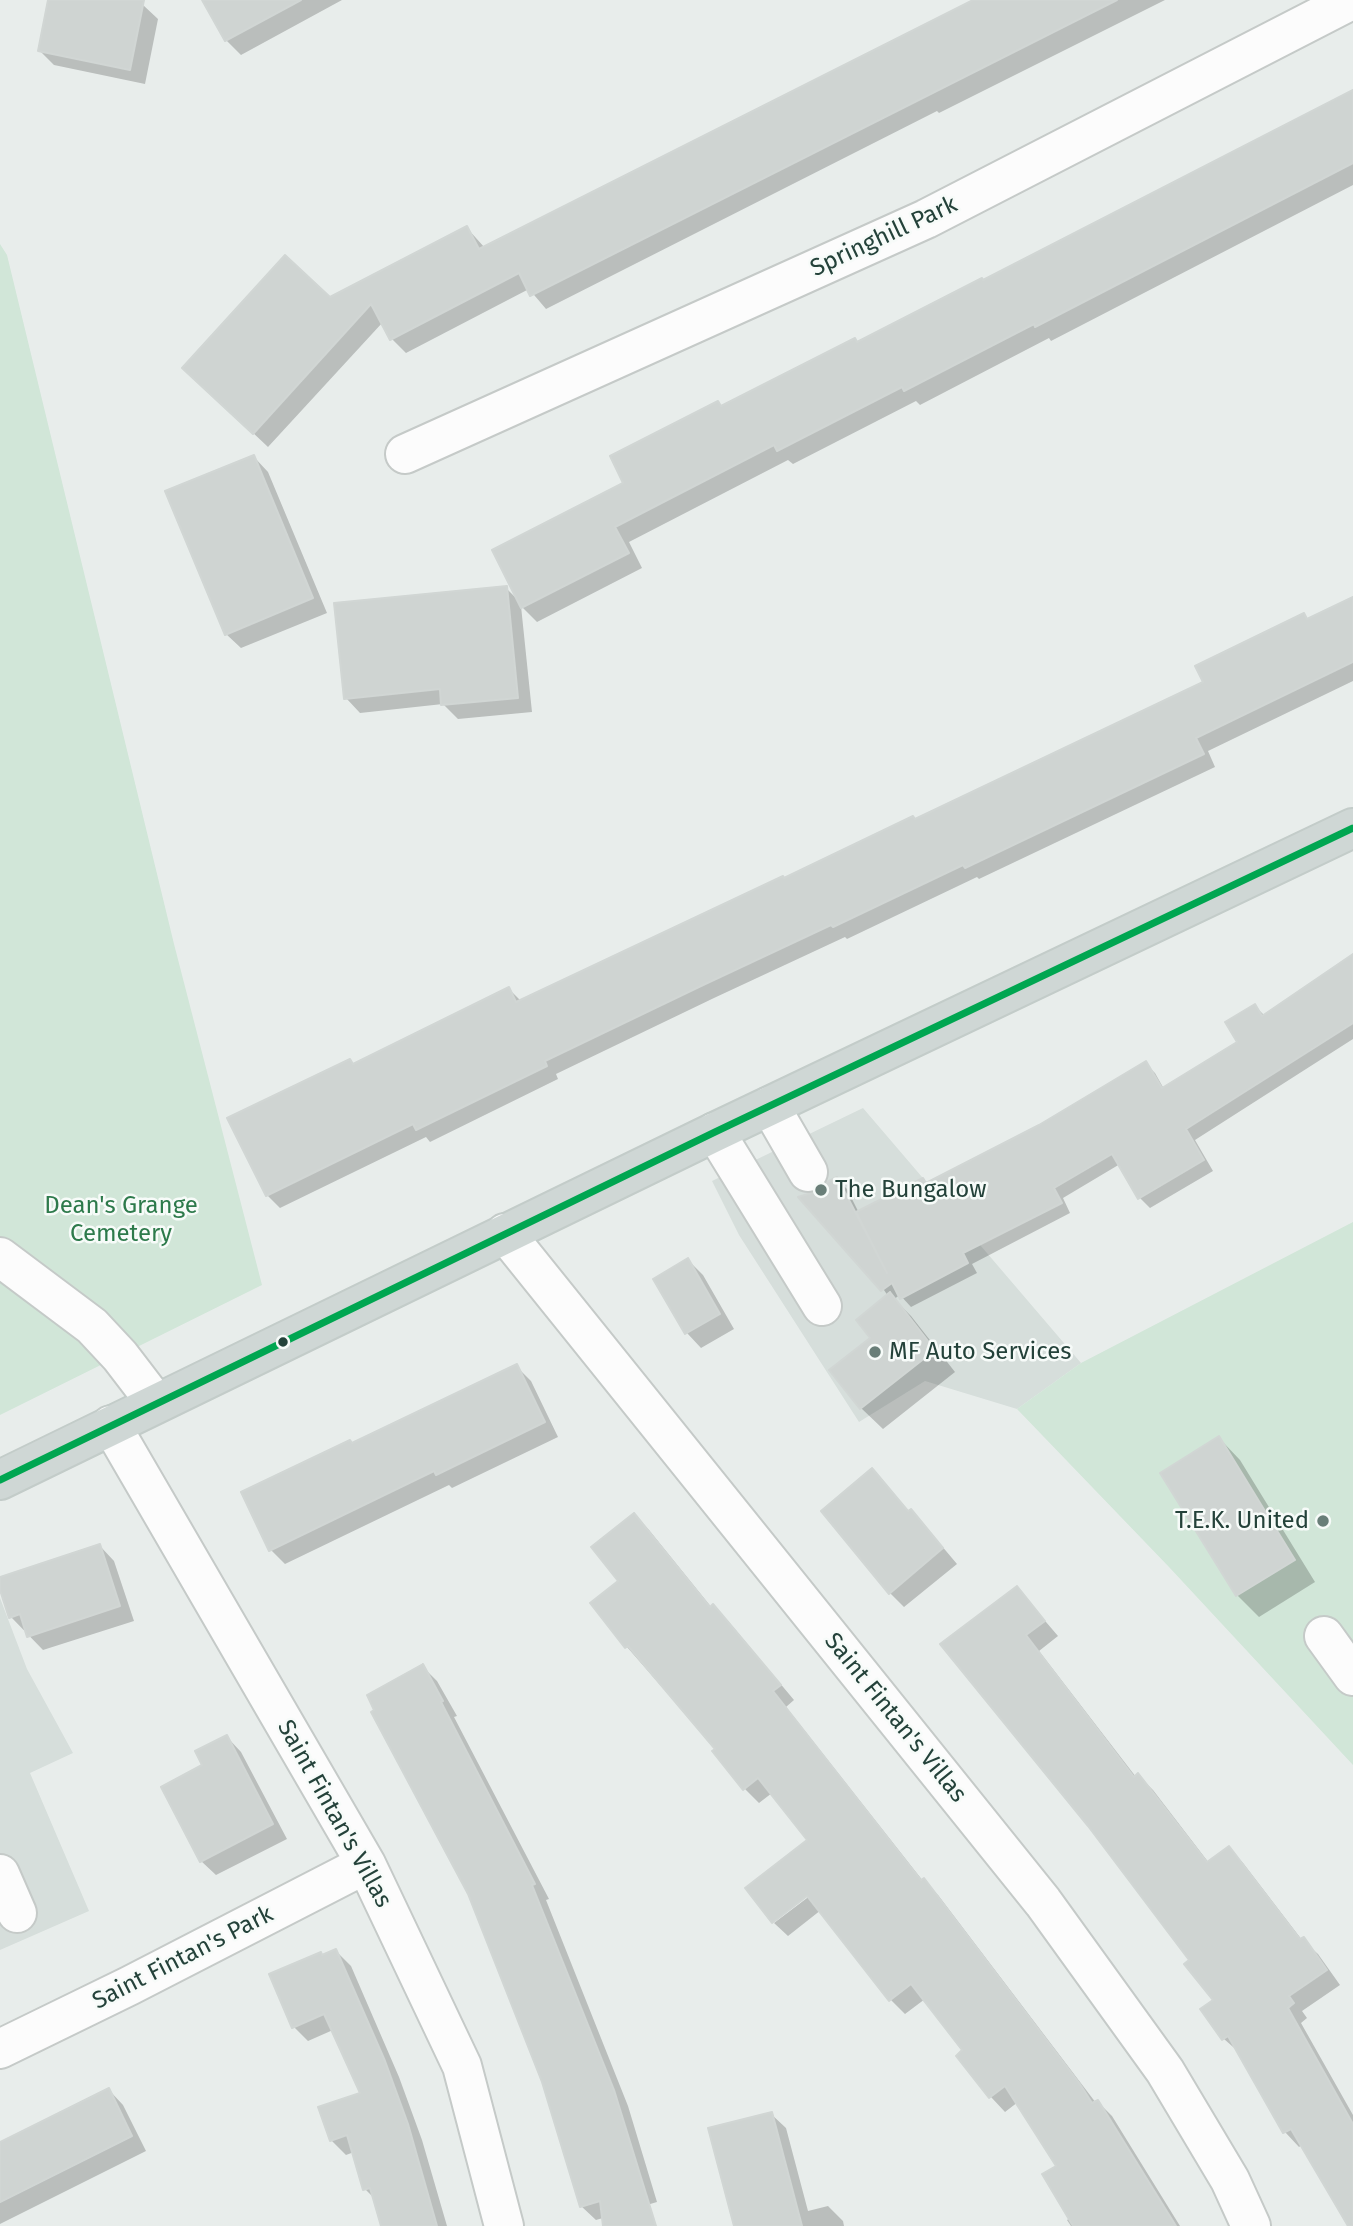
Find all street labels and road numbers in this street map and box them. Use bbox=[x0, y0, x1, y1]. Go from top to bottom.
street label: Springhill Park bbox=[806, 190, 962, 284]
street label: Saint Fintan's Villas bbox=[818, 1627, 972, 1809]
street label: Saint Fintan's Villas bbox=[271, 1715, 397, 1913]
street label: Saint Fintan's Park bbox=[88, 1900, 278, 2016]

